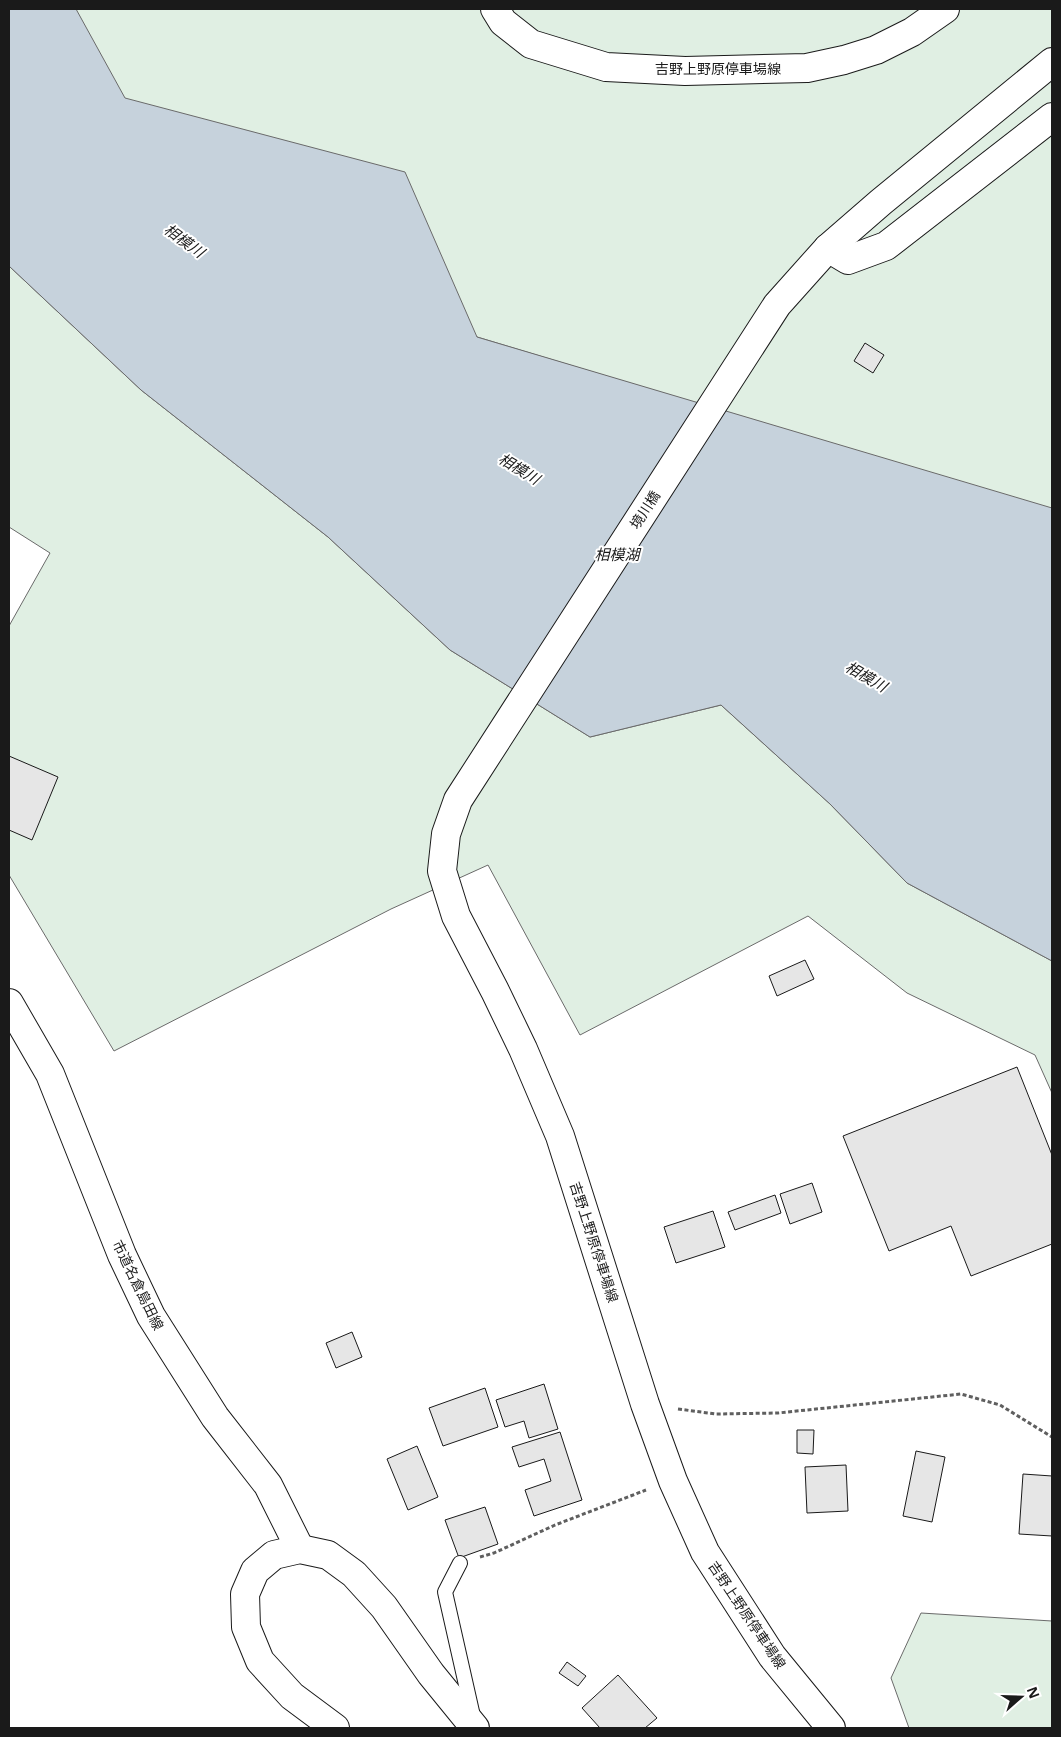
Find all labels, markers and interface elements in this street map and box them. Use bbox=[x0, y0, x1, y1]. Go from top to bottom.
street label: 吉野上野原停車場線 bbox=[655, 59, 781, 78]
water label: 相模川 bbox=[161, 219, 210, 263]
water label: 相模川 bbox=[495, 448, 546, 489]
street label: 境川橋 bbox=[625, 487, 664, 533]
water label: 相模湖 bbox=[594, 544, 641, 564]
water label: 相模川 bbox=[842, 656, 893, 697]
street label: 吉野上野原停車場線 bbox=[566, 1179, 623, 1305]
street label: 市道名倉島田線 bbox=[108, 1237, 168, 1333]
street label: 吉野上野原停車場線 bbox=[704, 1557, 791, 1672]
north arrow bbox=[996, 1672, 1046, 1722]
text: N bbox=[1023, 1684, 1045, 1701]

